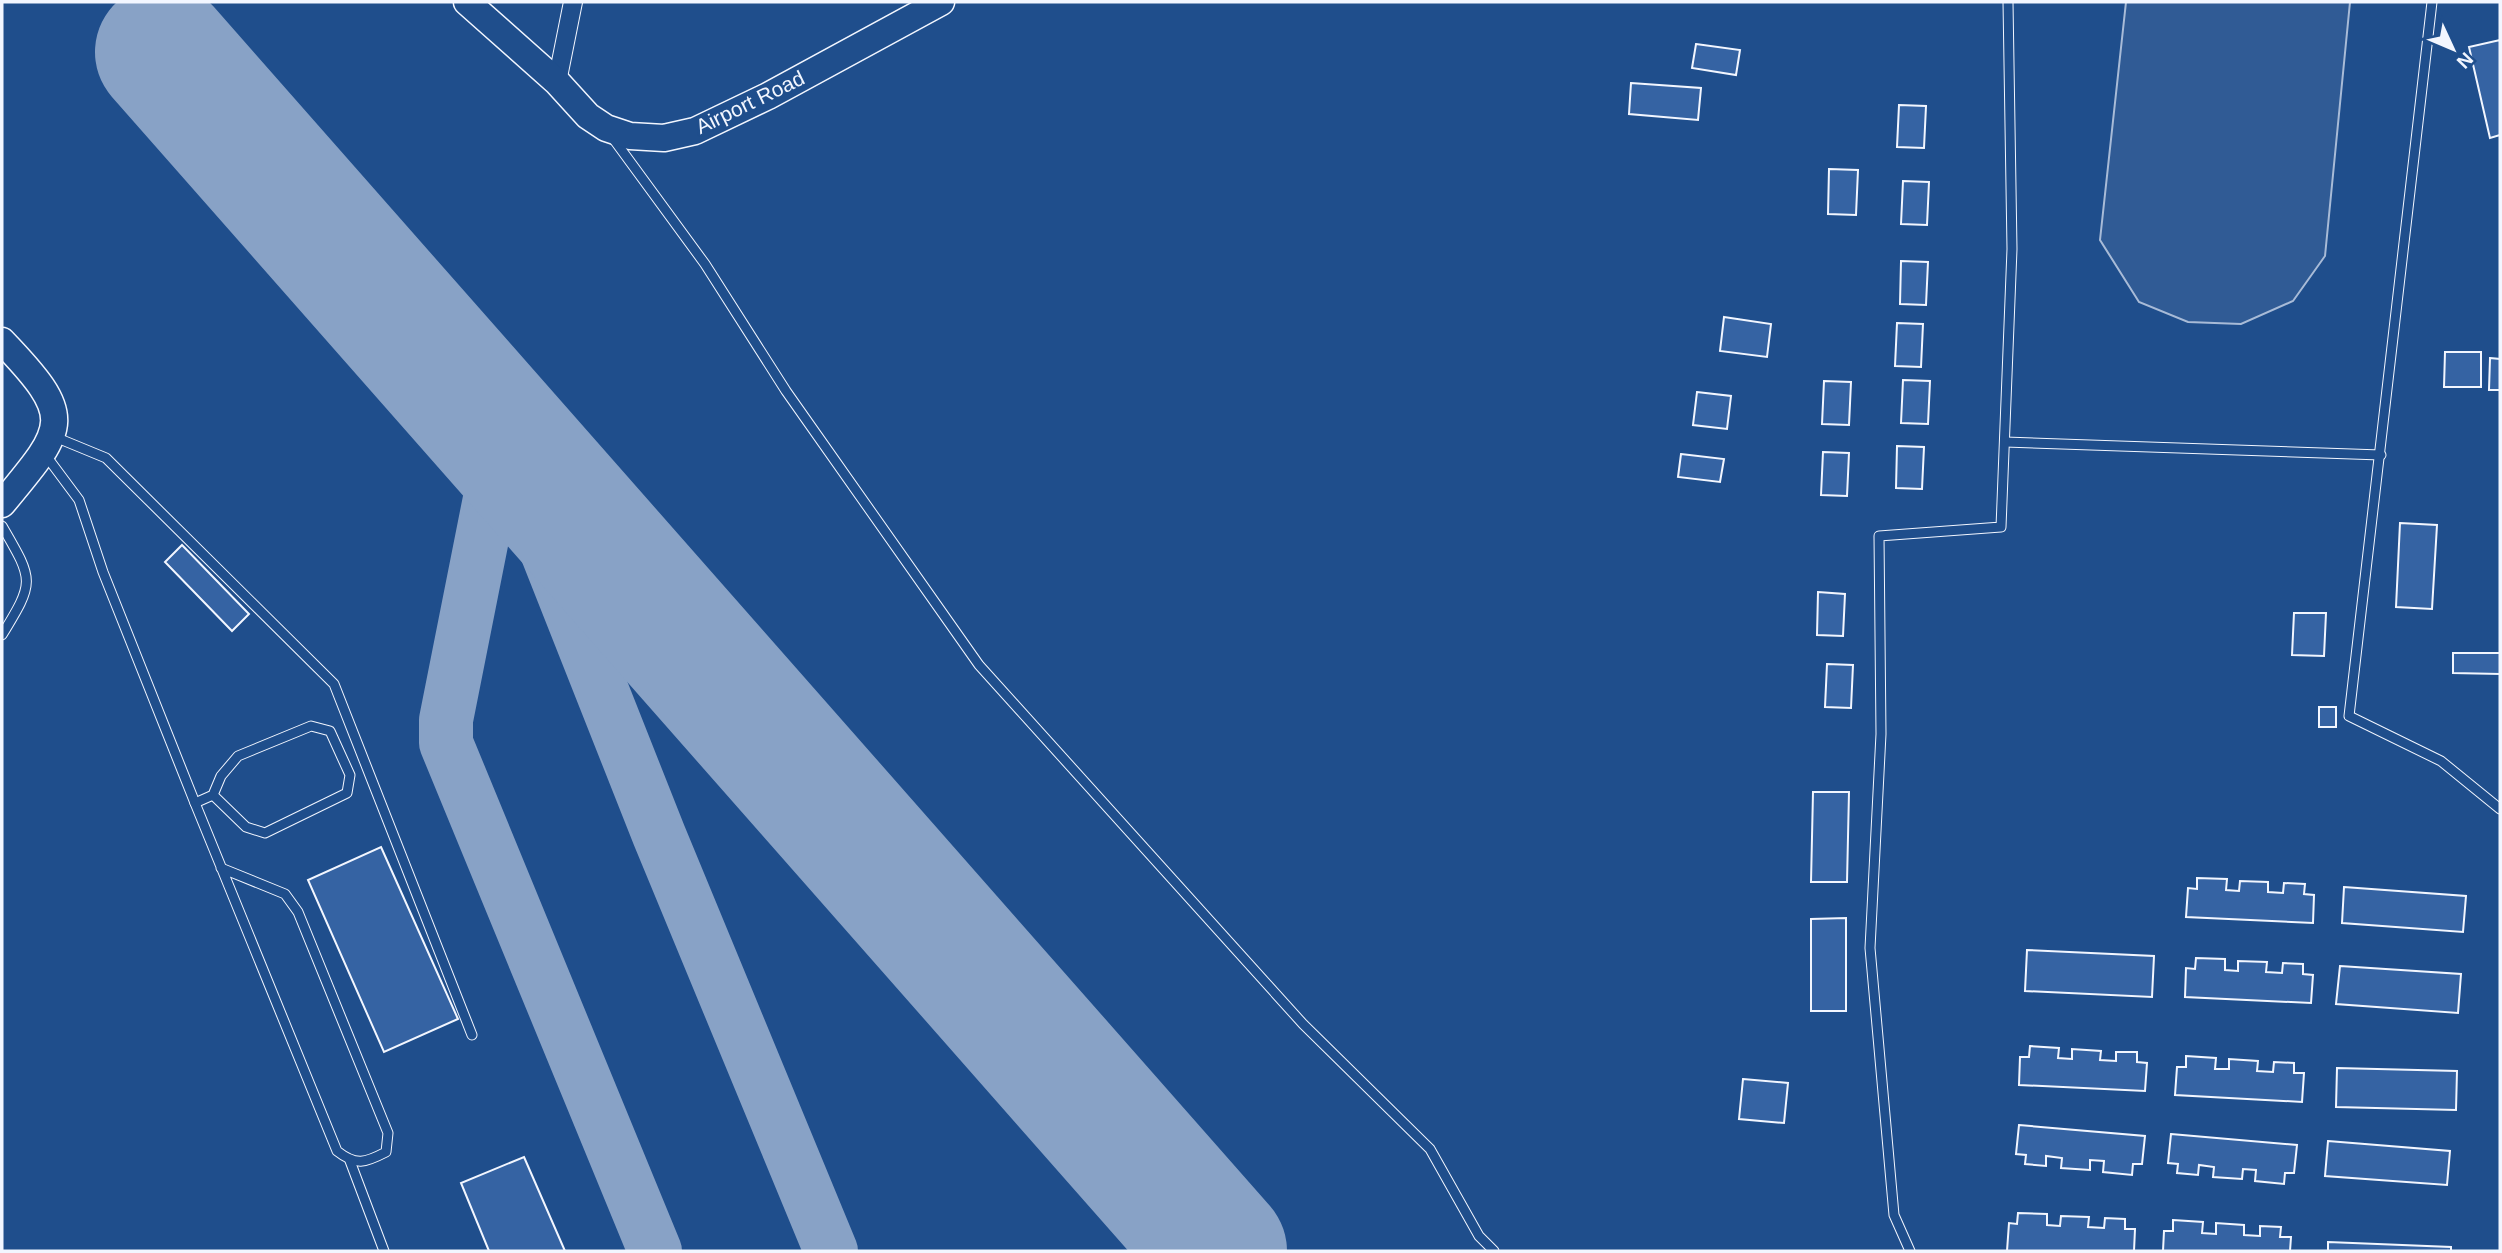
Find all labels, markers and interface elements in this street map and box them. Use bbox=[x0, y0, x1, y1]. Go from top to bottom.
north arrow bbox=[2418, 14, 2488, 84]
text: N bbox=[2453, 48, 2477, 73]
street label: Airport Road bbox=[692, 66, 808, 138]

